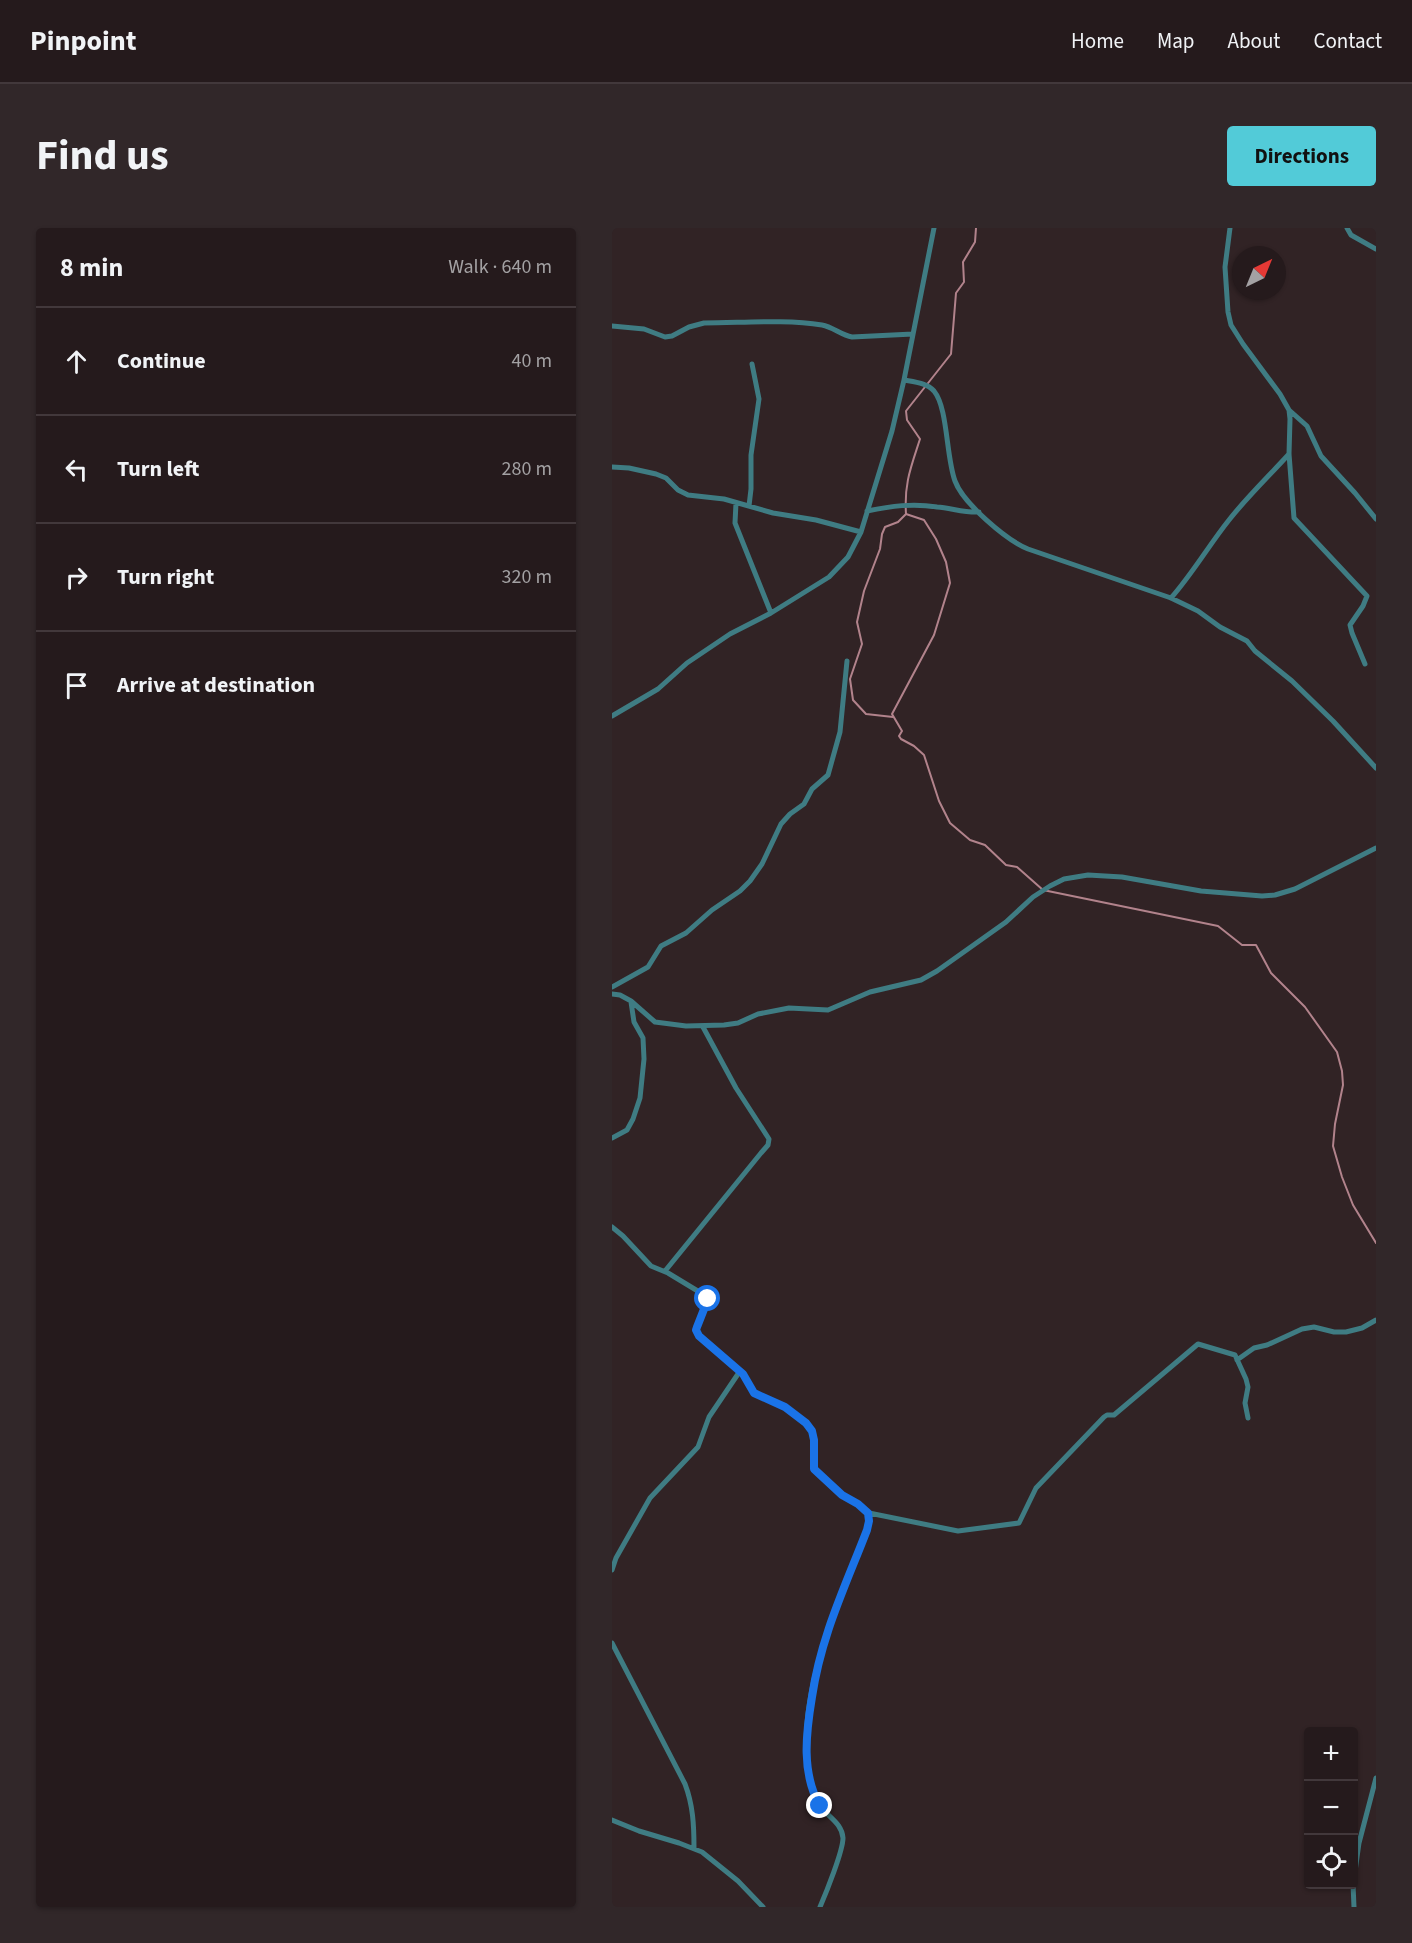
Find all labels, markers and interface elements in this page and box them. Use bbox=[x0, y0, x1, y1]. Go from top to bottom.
text: Pinpoint bbox=[30, 21, 137, 61]
text: Home bbox=[1071, 26, 1124, 56]
text: Map bbox=[1157, 26, 1195, 56]
text: About bbox=[1228, 26, 1280, 56]
text: Contact bbox=[1313, 26, 1382, 56]
text: Find us bbox=[36, 126, 169, 186]
button: Directions bbox=[1227, 126, 1376, 186]
north arrow bbox=[1232, 246, 1286, 300]
text: 8 min bbox=[60, 249, 123, 286]
text: Walk · 640 m bbox=[448, 253, 552, 281]
icon: ahead bbox=[60, 345, 93, 378]
text: Continue bbox=[117, 345, 206, 377]
text: 40 m bbox=[512, 347, 552, 375]
icon: left bbox=[60, 453, 93, 486]
text: Turn left bbox=[117, 453, 199, 485]
text: 280 m bbox=[502, 455, 552, 483]
icon: right bbox=[60, 561, 93, 594]
text: Turn right bbox=[117, 561, 214, 593]
text: 320 m bbox=[502, 563, 552, 591]
icon: arrive bbox=[60, 669, 93, 702]
text: Arrive at destination bbox=[117, 669, 315, 701]
route start bbox=[694, 1285, 720, 1311]
map controls bbox=[1304, 1727, 1358, 1889]
button: + bbox=[1304, 1727, 1358, 1781]
button: − bbox=[1304, 1781, 1358, 1835]
route end bbox=[806, 1792, 832, 1818]
button: locate bbox=[1304, 1835, 1358, 1889]

